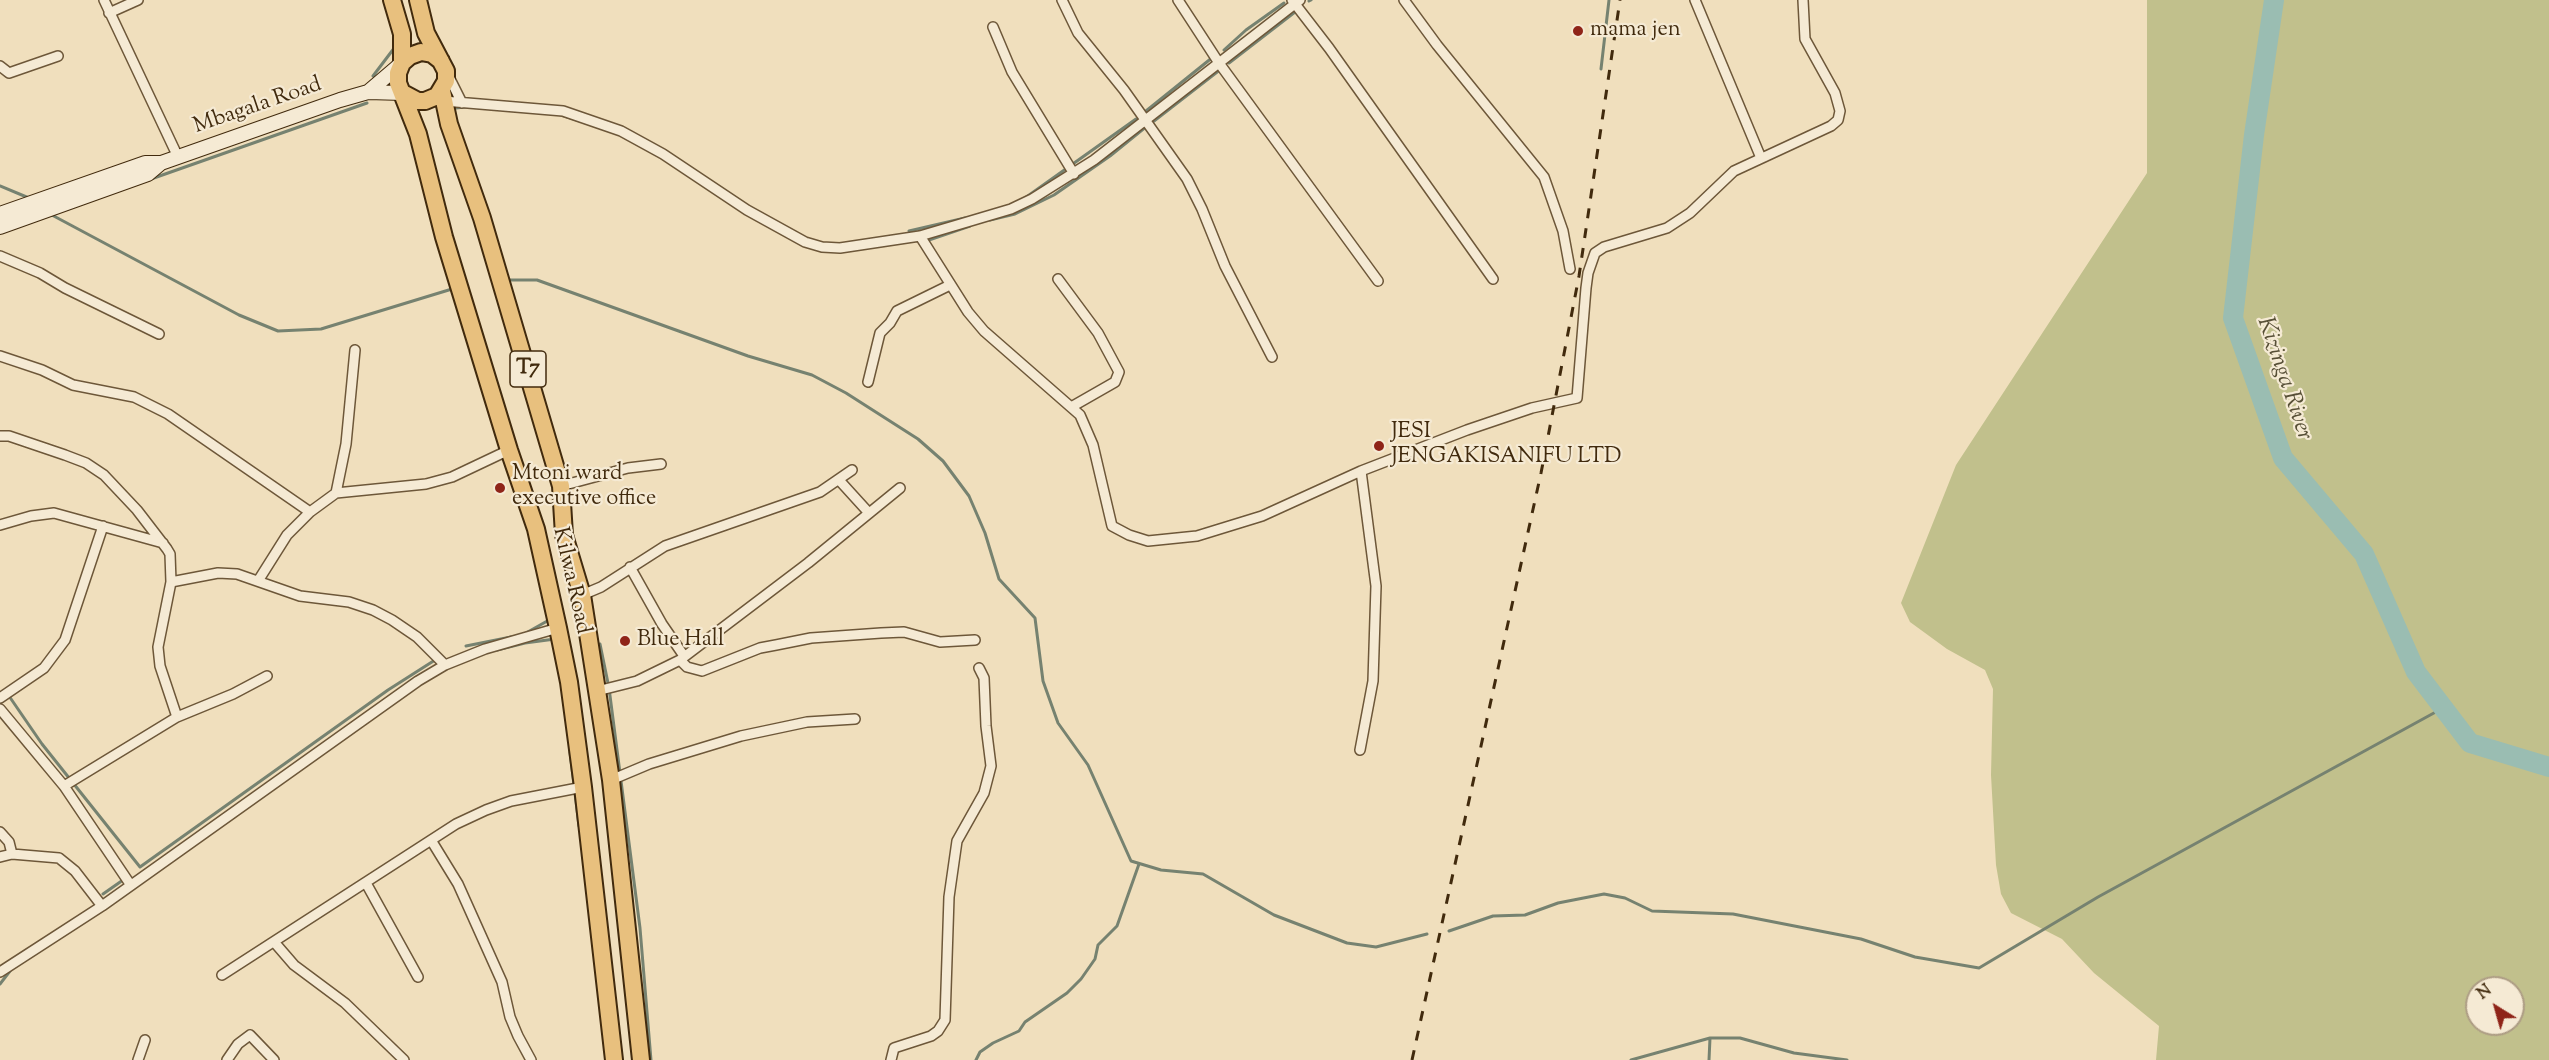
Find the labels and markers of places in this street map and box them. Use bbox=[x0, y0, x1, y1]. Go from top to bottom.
place label: mama jen bbox=[1590, 18, 1681, 44]
marker: mama jen bbox=[1571, 24, 1585, 38]
place label: JESI JENGAKISANIFU LTD bbox=[1391, 420, 1621, 472]
marker: JESI JENGAKISANIFU LTD bbox=[1372, 439, 1386, 453]
place label: Mtoni ward executive office bbox=[512, 462, 656, 514]
marker: Mtoni ward executive office bbox=[493, 481, 507, 495]
place label: Blue Hall bbox=[637, 628, 724, 654]
marker: Blue Hall bbox=[618, 634, 632, 648]

